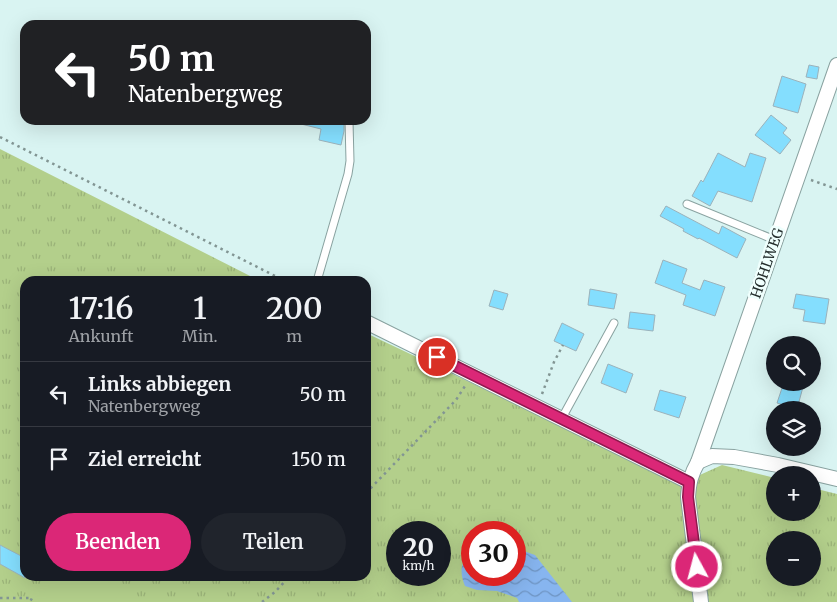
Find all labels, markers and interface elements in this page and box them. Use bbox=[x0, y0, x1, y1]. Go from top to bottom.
text: 50 m bbox=[128, 37, 215, 81]
icon: left bbox=[45, 40, 110, 105]
text: Natenbergweg bbox=[128, 80, 282, 108]
street label: HOHLWEG bbox=[747, 226, 787, 300]
text: 17:16 bbox=[68, 289, 134, 327]
text: 1 bbox=[193, 289, 207, 327]
text: 200 bbox=[266, 289, 323, 327]
text: Ankunft bbox=[69, 326, 134, 346]
text: Min. bbox=[182, 326, 218, 346]
text: m bbox=[286, 326, 302, 346]
pin bbox=[416, 336, 458, 378]
map controls bbox=[766, 336, 821, 586]
button: search bbox=[766, 336, 821, 391]
icon: arrive bbox=[423, 343, 451, 371]
text: Links abbiegen bbox=[88, 372, 231, 396]
icon: left bbox=[45, 380, 73, 408]
text: 50 m bbox=[300, 382, 346, 406]
text: Natenbergweg bbox=[88, 396, 200, 416]
button: layers bbox=[766, 401, 821, 456]
icon: arrive bbox=[45, 445, 73, 473]
text: Ziel erreicht bbox=[88, 447, 201, 471]
text: 150 m bbox=[292, 447, 346, 471]
button: + bbox=[766, 466, 821, 521]
button: Beenden bbox=[45, 513, 191, 571]
button: Teilen bbox=[201, 513, 346, 571]
speed limit sign: 30 bbox=[461, 521, 526, 586]
text: 20 bbox=[403, 531, 434, 563]
button: − bbox=[766, 531, 821, 586]
position arrow bbox=[670, 540, 722, 592]
text: km/h bbox=[403, 558, 434, 573]

